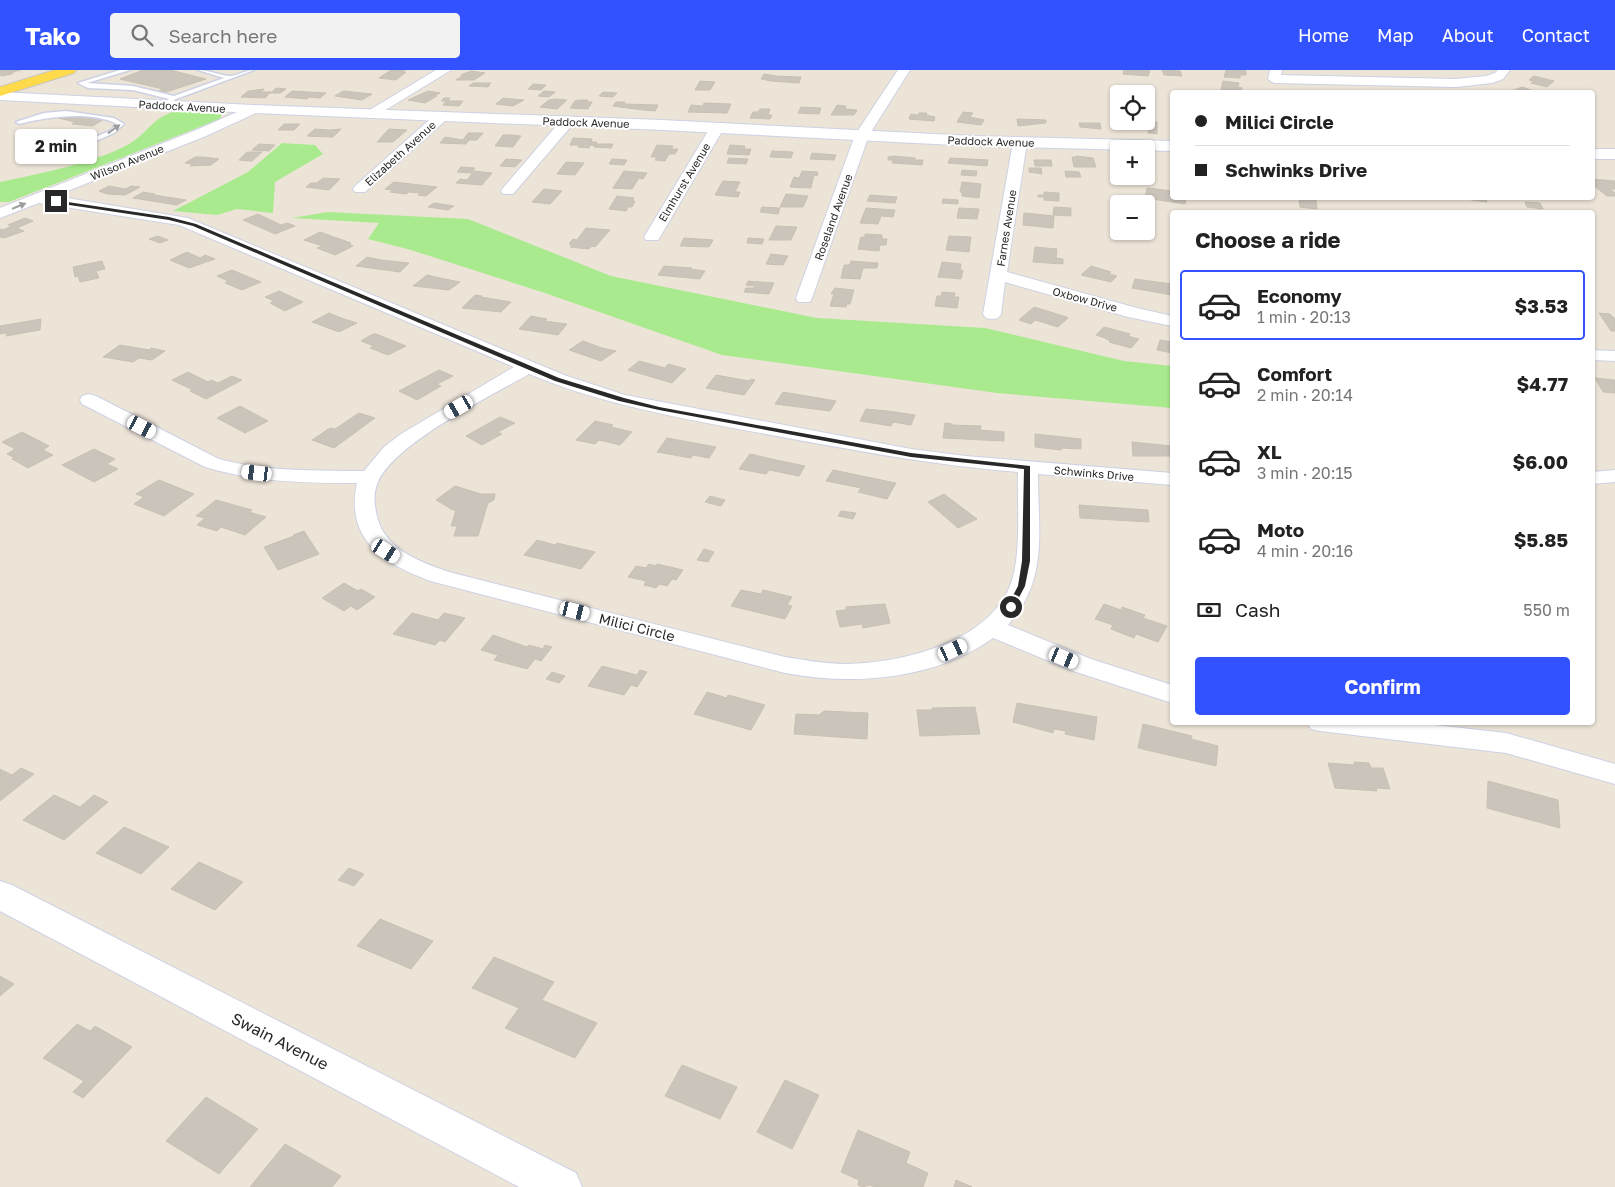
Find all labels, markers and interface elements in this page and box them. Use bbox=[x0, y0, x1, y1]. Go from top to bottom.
search box bbox=[110, 13, 460, 58]
text: Tako bbox=[25, 21, 80, 50]
icon: search bbox=[128, 21, 156, 49]
text: Search here bbox=[168, 24, 277, 47]
text: Home bbox=[1298, 24, 1349, 46]
text: Map bbox=[1377, 24, 1414, 46]
text: About bbox=[1442, 24, 1494, 46]
text: Contact bbox=[1522, 24, 1590, 46]
map controls bbox=[1110, 85, 1155, 240]
button: locate bbox=[1110, 85, 1155, 130]
street label: Paddock Avenue bbox=[138, 97, 226, 115]
text: Milici Circle bbox=[1225, 110, 1334, 133]
street label: Paddock Avenue bbox=[542, 114, 630, 130]
street label: Elizabeth Avenue bbox=[362, 118, 438, 188]
one-way arrow bbox=[107, 124, 121, 134]
callout: 2 min bbox=[15, 128, 97, 164]
street label: Paddock Avenue bbox=[947, 133, 1035, 149]
text: 2 min bbox=[35, 136, 77, 156]
street label: Elmhurst Avenue bbox=[655, 140, 713, 224]
button: + bbox=[1110, 140, 1155, 185]
street label: Wilson Avenue bbox=[88, 141, 166, 183]
text: Schwinks Drive bbox=[1225, 158, 1367, 181]
street label: Roseland Avenue bbox=[811, 172, 855, 262]
street label: Farnes Avenue bbox=[994, 189, 1018, 267]
route end bbox=[45, 190, 67, 212]
button: − bbox=[1110, 195, 1155, 240]
one-way arrow bbox=[12, 202, 27, 210]
text: Choose a ride bbox=[1195, 226, 1341, 253]
icon: car bbox=[1197, 283, 1242, 328]
street label: Oxbow Drive bbox=[1051, 284, 1119, 314]
text: Economy bbox=[1257, 284, 1342, 307]
text: $3.53 bbox=[1514, 294, 1568, 317]
text: 1 min · 20:13 bbox=[1257, 307, 1351, 327]
icon: car bbox=[1197, 361, 1242, 406]
text: Comfort bbox=[1257, 362, 1332, 385]
text: $4.77 bbox=[1517, 372, 1568, 395]
text: 2 min · 20:14 bbox=[1257, 385, 1353, 405]
car bbox=[442, 393, 475, 421]
car bbox=[125, 414, 158, 440]
icon: car bbox=[1197, 439, 1242, 484]
text: XL bbox=[1257, 440, 1282, 463]
text: $6.00 bbox=[1512, 450, 1568, 473]
street label: Schwinks Drive bbox=[1053, 463, 1135, 483]
text: 3 min · 20:15 bbox=[1257, 463, 1353, 483]
car bbox=[241, 464, 272, 482]
icon: car bbox=[1197, 517, 1242, 562]
text: Moto bbox=[1257, 518, 1304, 541]
text: $5.85 bbox=[1514, 528, 1568, 551]
car bbox=[369, 537, 402, 565]
text: 4 min · 20:16 bbox=[1257, 541, 1353, 561]
route start bbox=[1000, 596, 1022, 618]
icon: cash bbox=[1195, 596, 1223, 624]
text: Cash bbox=[1235, 598, 1280, 621]
car bbox=[558, 600, 591, 622]
text: 550 m bbox=[1523, 600, 1570, 620]
street label: Milici Circle bbox=[597, 609, 677, 645]
car bbox=[936, 637, 969, 663]
car bbox=[1047, 645, 1080, 671]
button: Confirm bbox=[1195, 657, 1570, 715]
street label: Swain Avenue bbox=[228, 1008, 332, 1074]

